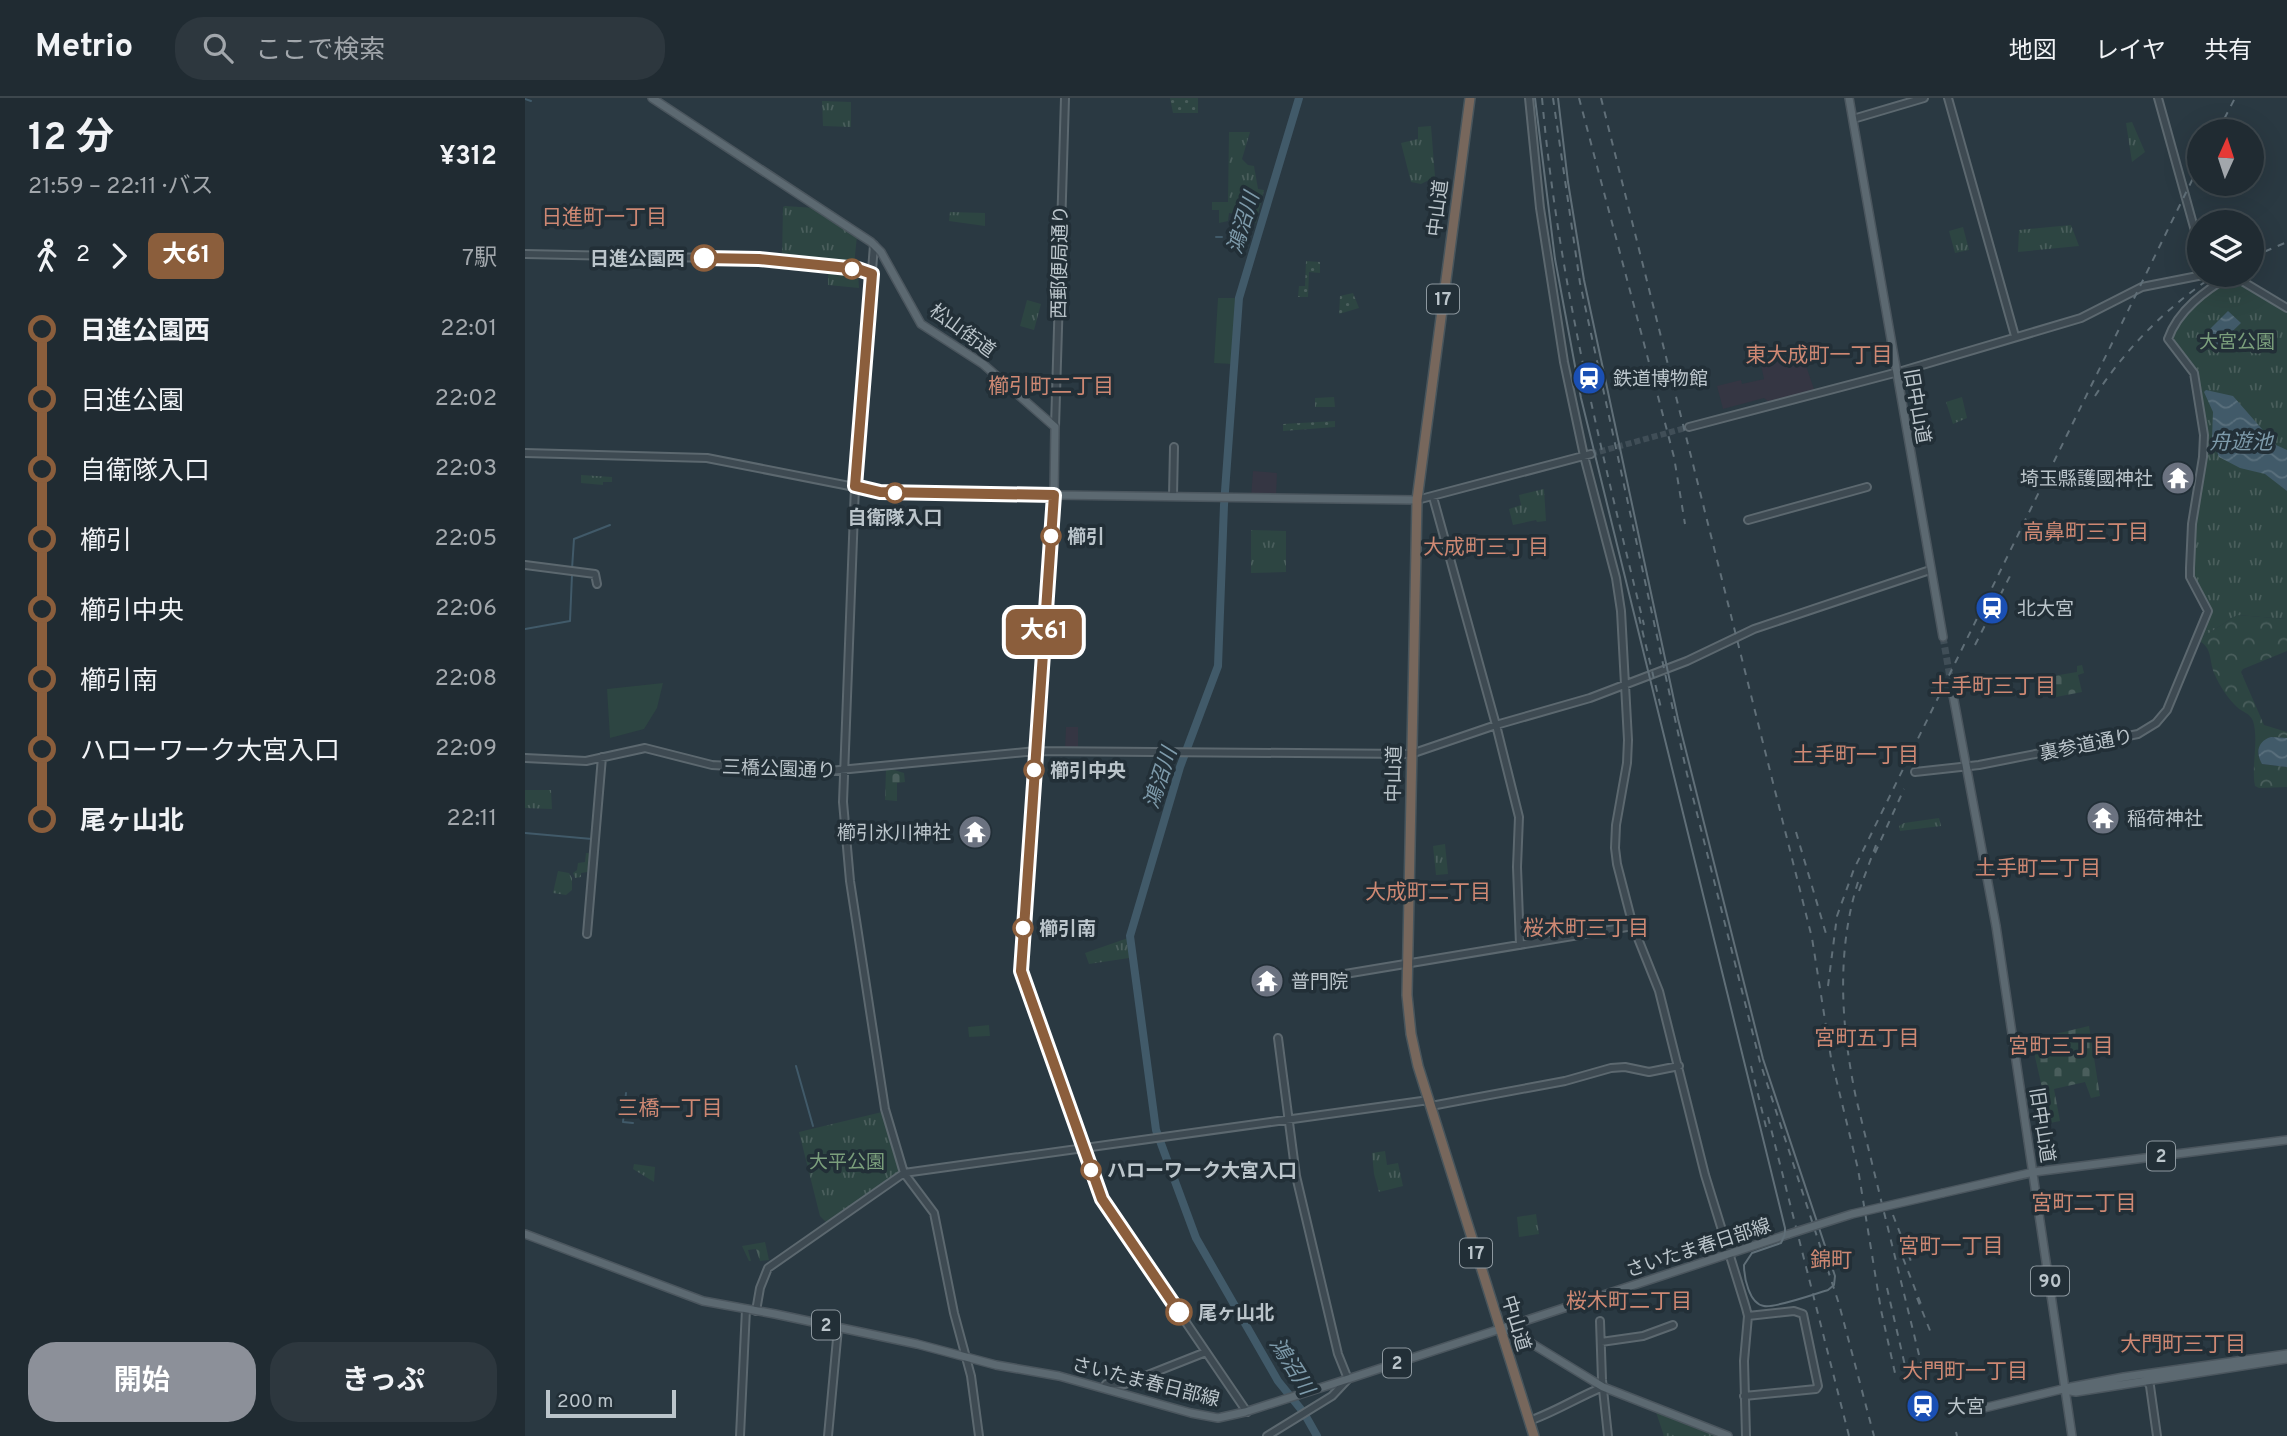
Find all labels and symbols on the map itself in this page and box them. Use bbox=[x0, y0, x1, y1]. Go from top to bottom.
north arrow bbox=[2187, 119, 2265, 196]
street label: 中山道 bbox=[1424, 178, 1454, 238]
water label: 鴻沼川 bbox=[1222, 187, 1267, 258]
district label: 日進町一丁目 bbox=[541, 205, 667, 232]
street label: 西郵便局通り bbox=[1048, 205, 1074, 319]
marker: 日進公園西 bbox=[691, 245, 717, 271]
place label: 日進公園西 bbox=[590, 248, 685, 272]
unlabelled marker bbox=[842, 259, 862, 279]
road number: 17 bbox=[1427, 284, 1459, 314]
street label: 松山街道 bbox=[924, 300, 1000, 364]
park label: 大宮公園 bbox=[2199, 331, 2275, 355]
district label: 東大成町一丁目 bbox=[1746, 343, 1893, 370]
station icon: 鉄道博物館 bbox=[1570, 359, 1608, 397]
street label: 旧中山道 bbox=[1898, 367, 1934, 446]
place label: 鉄道博物館 bbox=[1613, 368, 1708, 392]
district label: 櫛引町二丁目 bbox=[988, 374, 1114, 401]
water label: 舟遊池 bbox=[2210, 430, 2274, 457]
temple icon: 埼玉縣護國神社 bbox=[2159, 459, 2197, 497]
place label: 埼玉縣護國神社 bbox=[2020, 468, 2153, 492]
marker: 自衛隊入口 bbox=[885, 483, 905, 503]
place label: 自衛隊入口 bbox=[847, 507, 943, 531]
district label: 高鼻町三丁目 bbox=[2023, 520, 2149, 547]
marker: 櫛引 bbox=[1041, 526, 1061, 546]
place label: 櫛引 bbox=[1067, 526, 1105, 550]
district label: 大成町三丁目 bbox=[1423, 535, 1549, 562]
station icon: 北大宮 bbox=[1973, 589, 2011, 627]
place label: 北大宮 bbox=[2017, 598, 2074, 622]
line badge: 大61 bbox=[1004, 609, 1084, 655]
district label: 土手町三丁目 bbox=[1930, 674, 2056, 701]
street label: 裏参道通り bbox=[2037, 725, 2135, 767]
water label: 鴻沼川 bbox=[1139, 742, 1185, 813]
district label: 土手町一丁目 bbox=[1793, 743, 1919, 770]
street label: 中山道 bbox=[1383, 745, 1407, 803]
street label: 三橋公園通り bbox=[722, 756, 836, 784]
marker: 櫛引中央 bbox=[1024, 760, 1044, 780]
place label: 櫛引中央 bbox=[1050, 760, 1126, 784]
temple icon: 稲荷神社 bbox=[2084, 799, 2122, 837]
place label: 稲荷神社 bbox=[2127, 808, 2203, 832]
temple icon: 櫛引氷川神社 bbox=[956, 813, 994, 851]
place label: 櫛引氷川神社 bbox=[837, 822, 951, 846]
district label: 土手町二丁目 bbox=[1975, 856, 2101, 883]
district label: 大成町二丁目 bbox=[1365, 880, 1491, 907]
district label: 桜木町三丁目 bbox=[1523, 916, 1649, 943]
marker: 櫛引南 bbox=[1013, 918, 1033, 938]
place label: 櫛引南 bbox=[1039, 918, 1096, 942]
temple icon: 普門院 bbox=[1248, 962, 1286, 1000]
place label: 普門院 bbox=[1291, 971, 1348, 995]
district label: 宮町五丁目 bbox=[1815, 1026, 1920, 1053]
district label: 宮町三丁目 bbox=[2009, 1034, 2114, 1061]
street label: 旧中山道 bbox=[2023, 1086, 2059, 1165]
district label: 三橋一丁目 bbox=[618, 1096, 723, 1123]
road number: 2 bbox=[2147, 1142, 2175, 1170]
park label: 大平公園 bbox=[809, 1151, 885, 1175]
marker: ハローワーク大宮入口 bbox=[1081, 1160, 1101, 1180]
place label: ハローワーク大宮入口 bbox=[1107, 1160, 1297, 1184]
district label: 宮町二丁目 bbox=[2032, 1191, 2137, 1218]
street label: さいたま春日部線 bbox=[1623, 1214, 1774, 1284]
district label: 宮町一丁目 bbox=[1899, 1234, 2004, 1261]
road number: 17 bbox=[1460, 1238, 1492, 1268]
district label: 錦町 bbox=[1810, 1248, 1852, 1275]
road number: 90 bbox=[2031, 1266, 2069, 1296]
district label: 桜木町二丁目 bbox=[1566, 1289, 1692, 1316]
street label: 中山道 bbox=[1495, 1293, 1535, 1354]
marker: 尾ヶ山北 bbox=[1166, 1299, 1192, 1325]
place label: 尾ヶ山北 bbox=[1198, 1302, 1274, 1326]
road number: 2 bbox=[812, 1310, 840, 1340]
district label: 大門町三丁目 bbox=[2120, 1332, 2246, 1359]
water label: 鴻沼川 bbox=[1263, 1333, 1320, 1402]
road number: 2 bbox=[1383, 1348, 1411, 1378]
street label: さいたま春日部線 bbox=[1069, 1353, 1222, 1413]
district label: 大門町一丁目 bbox=[1902, 1359, 2028, 1386]
scale bar bbox=[546, 1387, 675, 1419]
station icon: 大宮 bbox=[1904, 1387, 1942, 1425]
place label: 大宮 bbox=[1947, 1396, 1985, 1420]

